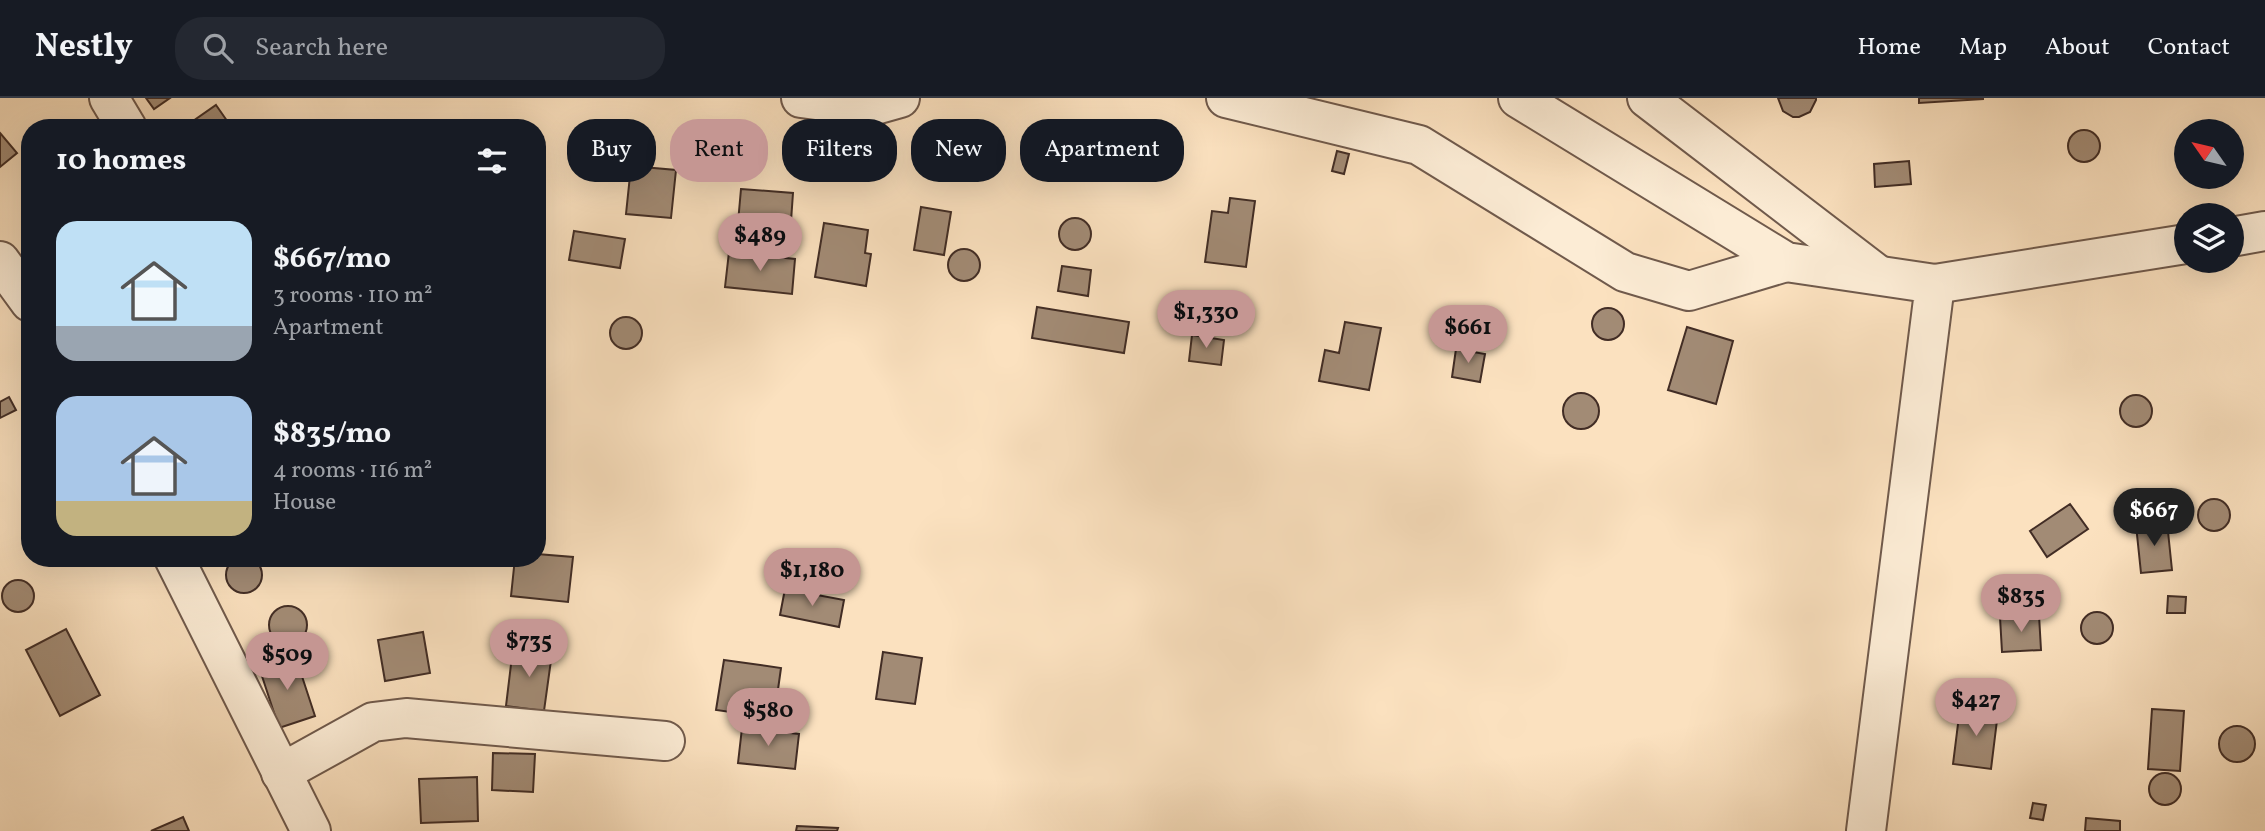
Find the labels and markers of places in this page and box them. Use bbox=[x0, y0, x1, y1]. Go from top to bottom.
pin: $489 bbox=[719, 214, 801, 273]
pin: $1,330 bbox=[1149, 290, 1263, 350]
pin: $661 bbox=[1427, 306, 1509, 365]
pin: $667 bbox=[2113, 489, 2195, 548]
pin: $1,180 bbox=[755, 548, 869, 608]
pin: $835 bbox=[1980, 574, 2062, 634]
pin: $735 bbox=[488, 620, 570, 679]
pin: $509 bbox=[246, 632, 328, 692]
pin: $427 bbox=[1935, 678, 2017, 738]
pin: $580 bbox=[727, 688, 809, 748]

